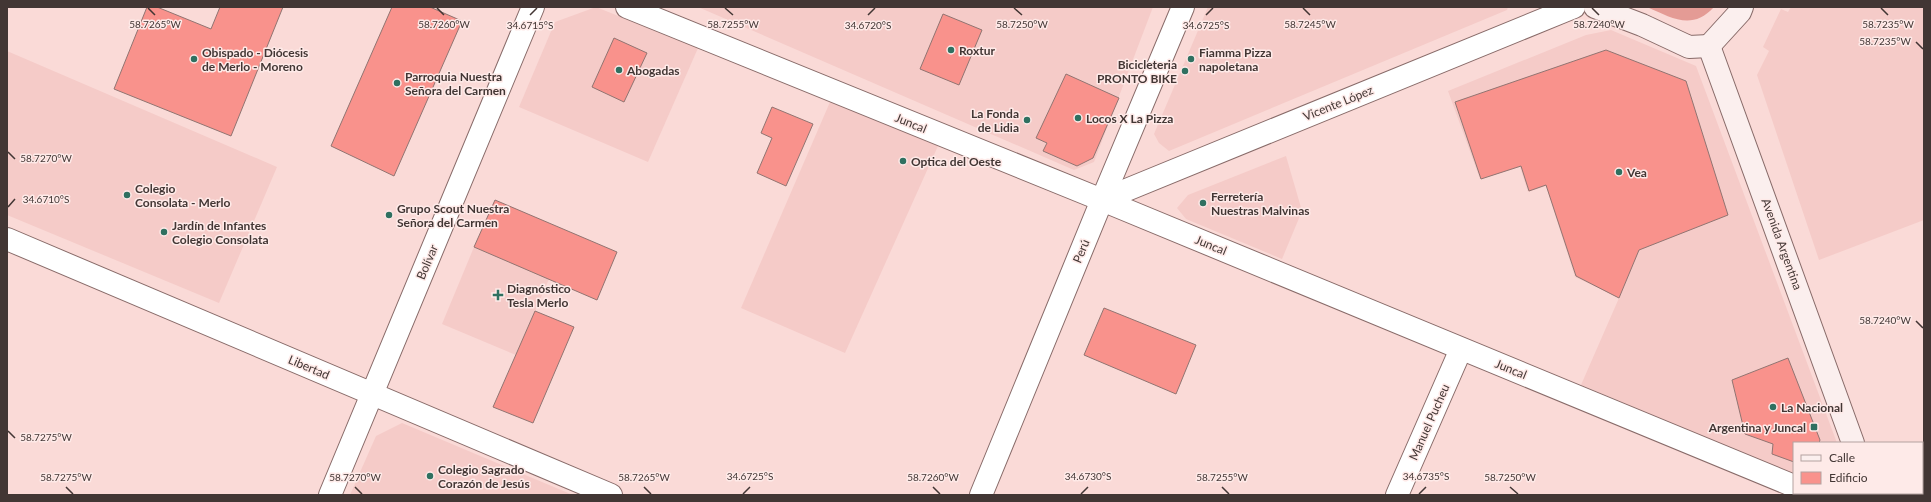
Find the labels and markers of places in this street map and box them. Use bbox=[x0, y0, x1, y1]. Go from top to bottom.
place label: Roxtur bbox=[959, 43, 995, 58]
place label: Obispado - Diócesis de Merlo - Moreno bbox=[202, 45, 308, 74]
marker: Roxtur bbox=[946, 45, 956, 55]
place label: Fiamma Pizza napoletana bbox=[1199, 45, 1272, 74]
marker: Obispado - Diócesis de Merlo - Moreno bbox=[189, 54, 199, 64]
marker: Fiamma Pizza napoletana bbox=[1186, 54, 1196, 64]
place label: Bicicleteria PRONTO BIKE bbox=[1097, 57, 1177, 86]
place label: Abogadas bbox=[626, 63, 680, 78]
marker: Abogadas bbox=[614, 65, 624, 75]
marker: Bicicleteria PRONTO BIKE bbox=[1180, 66, 1190, 76]
place label: Parroquia Nuestra Señora del Carmen bbox=[405, 69, 506, 98]
marker: Parroquia Nuestra Señora del Carmen bbox=[392, 78, 402, 88]
place label: La Fonda de Lidia bbox=[971, 106, 1019, 135]
place label: Locos X La Pizza bbox=[1086, 111, 1173, 126]
marker: Locos X La Pizza bbox=[1073, 113, 1083, 123]
marker: La Fonda de Lidia bbox=[1022, 115, 1032, 125]
place label: Optica del Oeste bbox=[911, 154, 1002, 169]
marker: Optica del Oeste bbox=[898, 156, 908, 166]
place label: Vea bbox=[1626, 165, 1647, 180]
marker: Vea bbox=[1614, 167, 1624, 177]
place label: Colegio Consolata - Merlo bbox=[135, 181, 231, 210]
place label: Ferretería Nuestras Malvinas bbox=[1211, 189, 1310, 218]
marker: Colegio Consolata - Merlo bbox=[122, 190, 132, 200]
marker: Ferretería Nuestras Malvinas bbox=[1198, 198, 1208, 208]
place label: Grupo Scout Nuestra Señora del Carmen bbox=[397, 201, 509, 230]
marker: Grupo Scout Nuestra Señora del Carmen bbox=[384, 210, 394, 220]
place label: Jardín de Infantes Colegio Consolata bbox=[172, 218, 268, 247]
marker: Jardín de Infantes Colegio Consolata bbox=[159, 227, 169, 237]
place label: Diagnóstico Tesla Merlo bbox=[507, 281, 571, 310]
marker: Diagnóstico Tesla Merlo bbox=[492, 289, 504, 301]
place label: La Nacional bbox=[1781, 400, 1843, 415]
marker: La Nacional bbox=[1768, 402, 1778, 412]
place label: Argentina y Juncal bbox=[1708, 420, 1806, 435]
marker: Argentina y Juncal bbox=[1809, 422, 1819, 432]
place label: Colegio Sagrado Corazón de Jesús bbox=[438, 462, 530, 491]
marker: Colegio Sagrado Corazón de Jesús bbox=[425, 471, 435, 481]

